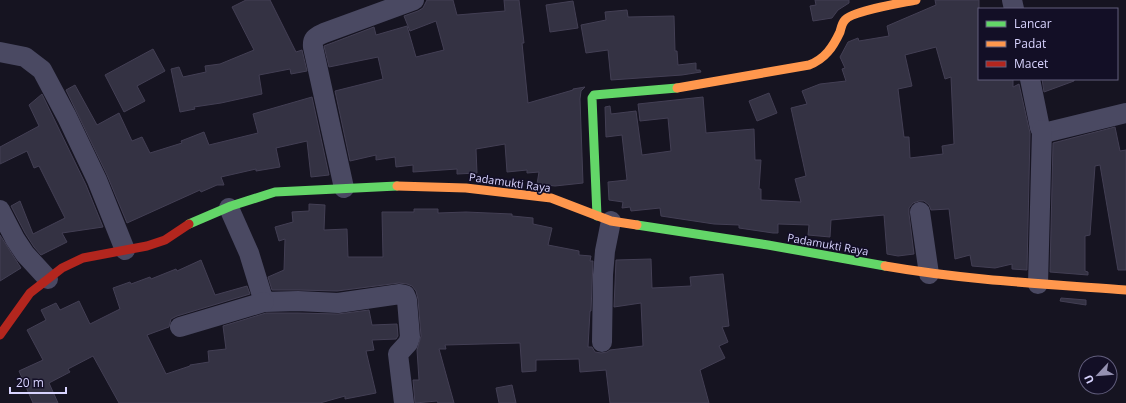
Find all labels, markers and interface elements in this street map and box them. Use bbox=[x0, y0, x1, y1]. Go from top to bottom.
legend bbox=[978, 8, 1118, 80]
text: Lancar bbox=[1014, 15, 1052, 32]
text: Padat bbox=[1014, 35, 1046, 52]
text: Macet bbox=[1014, 55, 1048, 72]
street label: Padamukti Raya bbox=[468, 169, 552, 195]
street label: Padamukti Raya bbox=[786, 229, 870, 259]
north arrow bbox=[1078, 355, 1118, 395]
scale bar bbox=[10, 369, 66, 395]
text: U bbox=[1080, 373, 1097, 387]
text: 20 m bbox=[16, 374, 44, 391]

